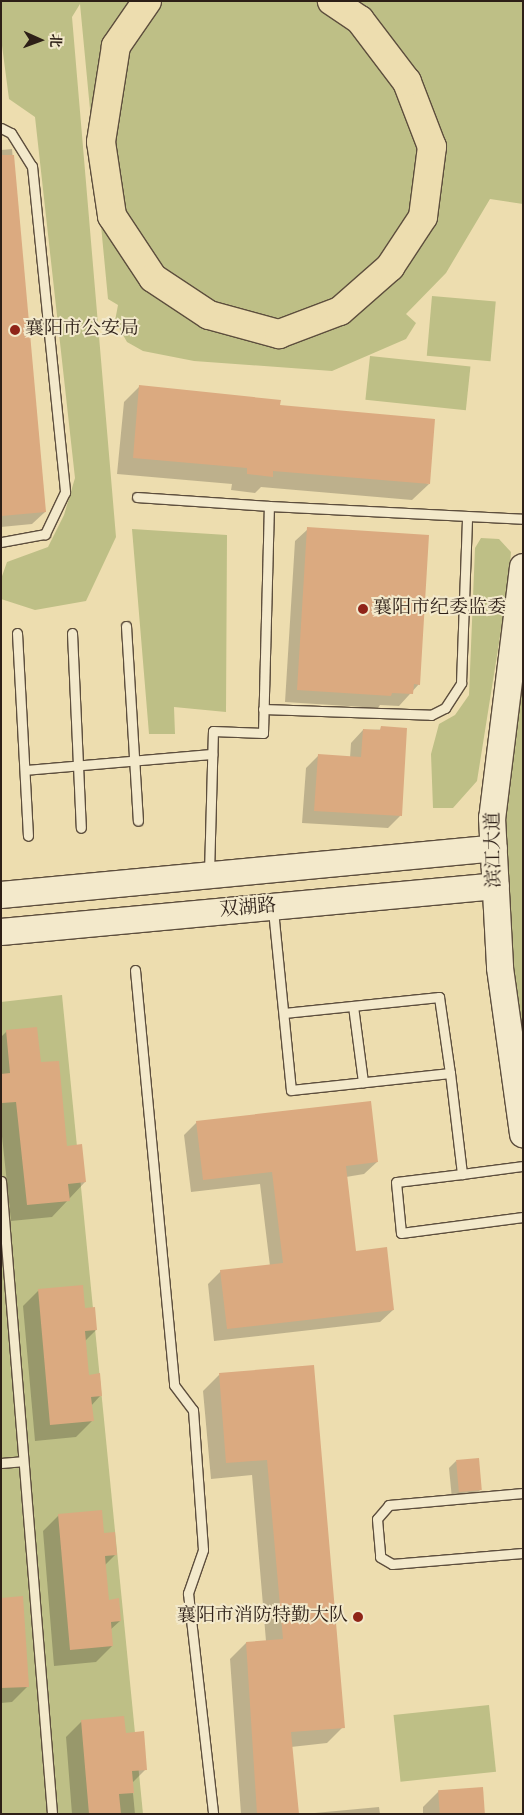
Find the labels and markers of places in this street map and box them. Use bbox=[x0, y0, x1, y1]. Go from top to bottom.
place label: 襄阳市公安局 bbox=[25, 319, 139, 341]
marker: 襄阳市公安局 bbox=[9, 324, 21, 336]
place label: 襄阳市纪委监委 bbox=[373, 598, 506, 620]
marker: 襄阳市纪委监委 bbox=[357, 603, 369, 615]
place label: 襄阳市消防特勤大队 bbox=[177, 1606, 348, 1628]
marker: 襄阳市消防特勤大队 bbox=[352, 1611, 364, 1623]

